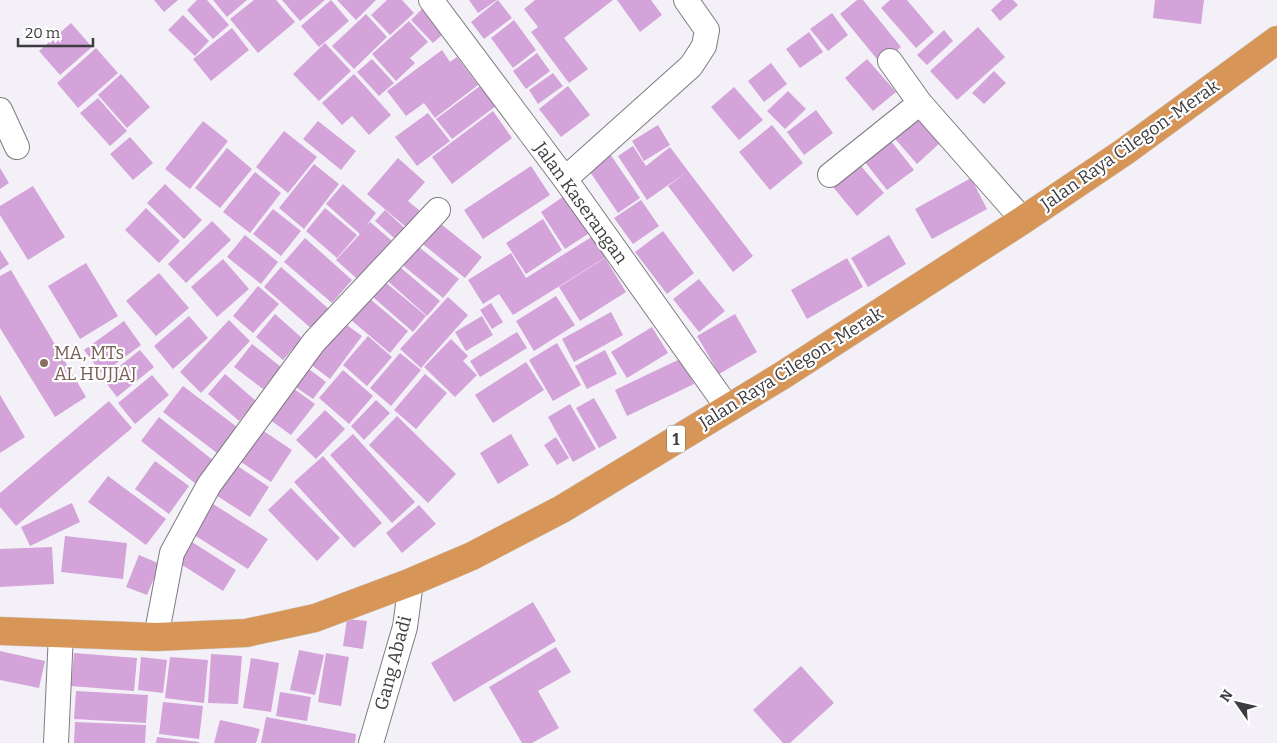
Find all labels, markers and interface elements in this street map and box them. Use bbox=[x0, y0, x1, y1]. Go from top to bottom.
scale bar bbox=[18, 15, 92, 47]
text: 20 m bbox=[25, 24, 61, 42]
street label: Jalan Raya Cilegon-Merak bbox=[1036, 74, 1224, 216]
street label: Jalan Kaserangan bbox=[529, 137, 633, 269]
street label: Jalan Raya Cilegon-Merak bbox=[694, 302, 888, 434]
place label: MA, MTs AL HUJJAJ bbox=[54, 342, 137, 385]
marker: MA, MTs AL HUJJAJ bbox=[38, 357, 50, 369]
road number: 1 bbox=[667, 426, 685, 452]
street label: Gang Abadi bbox=[370, 613, 416, 713]
north arrow bbox=[1212, 678, 1262, 728]
text: N bbox=[1217, 687, 1237, 705]

